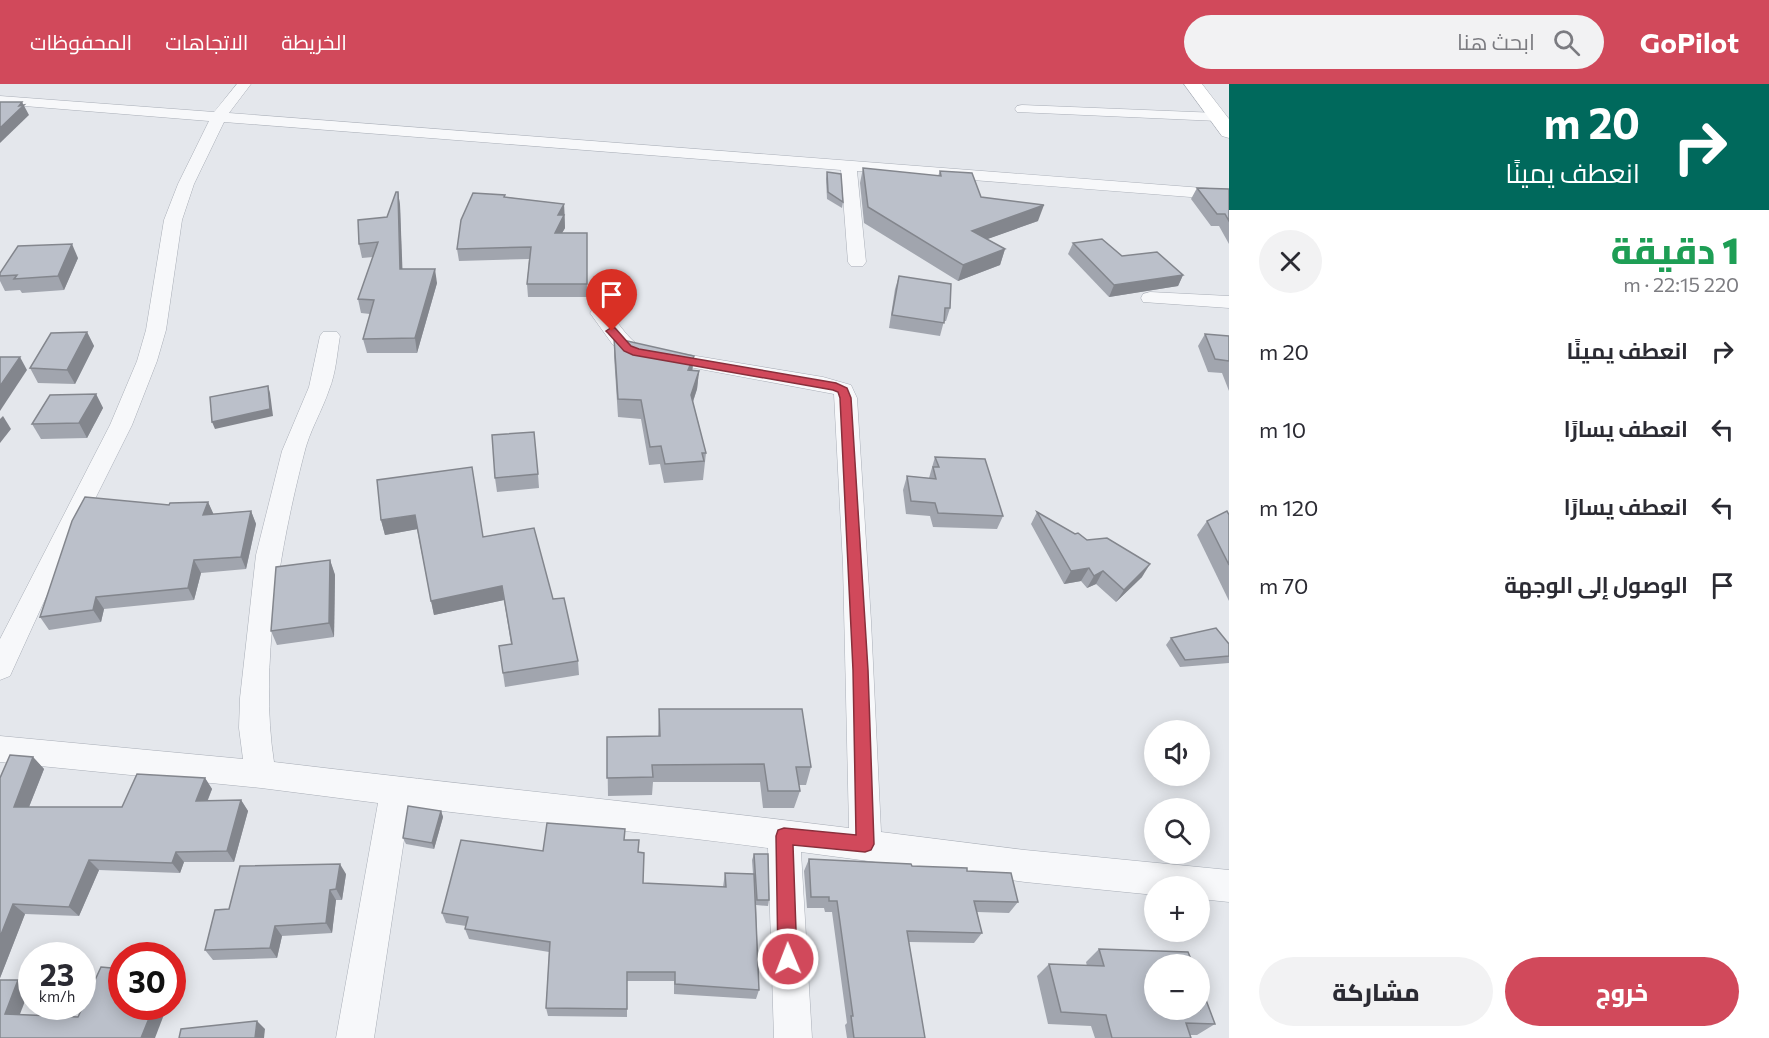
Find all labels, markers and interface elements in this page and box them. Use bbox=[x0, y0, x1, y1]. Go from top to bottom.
search box bbox=[1184, 15, 1604, 69]
text: GoPilot bbox=[1640, 25, 1739, 59]
icon: search bbox=[1550, 26, 1583, 59]
text: ابحث هنا bbox=[1457, 28, 1535, 55]
text: المحفوظات bbox=[30, 29, 132, 54]
text: الاتجاهات bbox=[165, 29, 248, 54]
text: الخريطة bbox=[281, 29, 347, 54]
text: 20 m bbox=[1544, 96, 1640, 148]
icon: right bbox=[1661, 108, 1739, 186]
text: انعطف يمينًا bbox=[1505, 156, 1640, 189]
text: 1 دقيقة bbox=[1611, 227, 1739, 271]
button: close bbox=[1259, 230, 1322, 293]
pin bbox=[586, 269, 637, 331]
text: 220 m · 22:15 bbox=[1623, 272, 1739, 296]
icon: arrive bbox=[595, 278, 628, 311]
icon: right bbox=[1706, 335, 1739, 368]
text: انعطف يمينًا bbox=[1567, 337, 1688, 364]
text: 20 m bbox=[1259, 338, 1309, 365]
icon: left bbox=[1706, 413, 1739, 446]
text: انعطف يسارًا bbox=[1564, 415, 1688, 442]
text: 10 m bbox=[1259, 416, 1306, 443]
icon: left bbox=[1706, 491, 1739, 524]
text: انعطف يسارًا bbox=[1564, 493, 1688, 520]
text: 120 m bbox=[1259, 494, 1318, 521]
icon: arrive bbox=[1706, 569, 1739, 602]
text: الوصول إلى الوجهة bbox=[1504, 571, 1688, 598]
text: 70 m bbox=[1259, 572, 1308, 599]
map controls bbox=[1144, 720, 1210, 1020]
button: sound bbox=[1144, 720, 1210, 786]
button: search bbox=[1144, 798, 1210, 864]
button: + bbox=[1144, 876, 1210, 942]
position arrow bbox=[756, 927, 820, 991]
speed limit sign: 30 bbox=[108, 942, 186, 1020]
button: − bbox=[1144, 954, 1210, 1020]
text: 23 bbox=[40, 955, 74, 992]
button: مشاركة bbox=[1259, 957, 1493, 1026]
button: خروج bbox=[1505, 957, 1739, 1026]
text: km/h bbox=[39, 987, 75, 1005]

